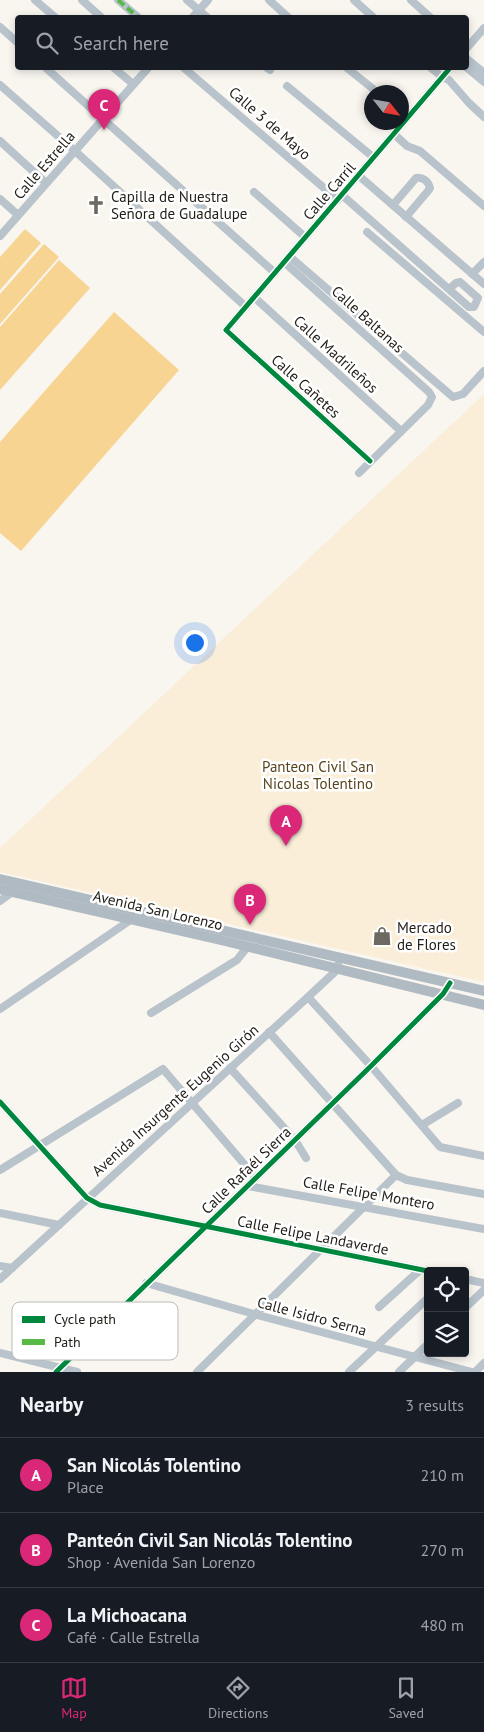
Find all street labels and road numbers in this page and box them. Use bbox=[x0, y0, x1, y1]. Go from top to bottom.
street label: Calle 3 de Mayo bbox=[225, 82, 315, 164]
street label: Calle Estrella bbox=[9, 127, 79, 203]
street label: Calle Carril bbox=[299, 158, 360, 224]
street label: Calle Baltanas bbox=[328, 281, 408, 357]
street label: Calle Madrileños bbox=[290, 311, 382, 397]
street label: Calle Cañetes bbox=[267, 350, 345, 422]
street label: Avenida San Lorenzo bbox=[91, 886, 225, 934]
street label: Avenida Insurgente Eugenio Girón bbox=[88, 1020, 262, 1180]
street label: Calle Rafaél Sierra bbox=[197, 1122, 295, 1218]
street label: Calle Felipe Montero bbox=[302, 1172, 436, 1214]
street label: Calle Felipe Landaverde bbox=[236, 1211, 390, 1259]
street label: Calle Isidro Serna bbox=[255, 1292, 369, 1340]

